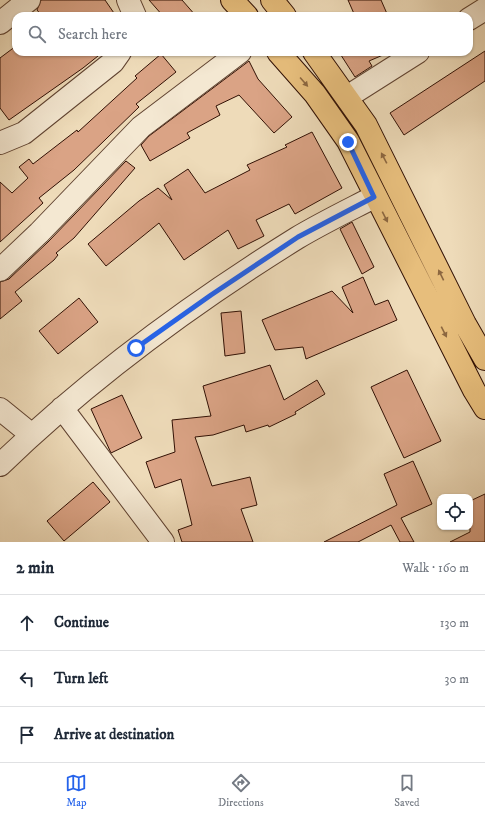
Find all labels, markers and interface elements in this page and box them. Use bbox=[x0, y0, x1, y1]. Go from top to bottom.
search box bbox=[12, 12, 473, 56]
icon: search bbox=[26, 23, 48, 45]
text: Search here bbox=[58, 25, 127, 44]
one-way arrow bbox=[299, 76, 308, 87]
route end bbox=[339, 133, 357, 151]
one-way arrow bbox=[381, 152, 387, 164]
one-way arrow bbox=[381, 211, 388, 222]
one-way arrow bbox=[438, 269, 444, 281]
one-way arrow bbox=[441, 326, 447, 338]
route start bbox=[127, 339, 145, 357]
map controls bbox=[437, 494, 473, 530]
button: locate bbox=[437, 494, 473, 530]
text: 2 min bbox=[16, 557, 54, 579]
text: Walk · 160 m bbox=[402, 560, 469, 576]
icon: ahead bbox=[16, 612, 38, 634]
text: Continue bbox=[54, 613, 109, 632]
text: 130 m bbox=[440, 615, 469, 631]
icon: left bbox=[16, 668, 38, 690]
text: Turn left bbox=[54, 669, 108, 688]
text: 30 m bbox=[445, 671, 469, 687]
icon: arrive bbox=[16, 724, 38, 746]
text: Arrive at destination bbox=[54, 725, 174, 744]
tab: Map bbox=[65, 772, 87, 810]
tab: Directions bbox=[218, 772, 264, 810]
tab: Saved bbox=[394, 772, 420, 810]

